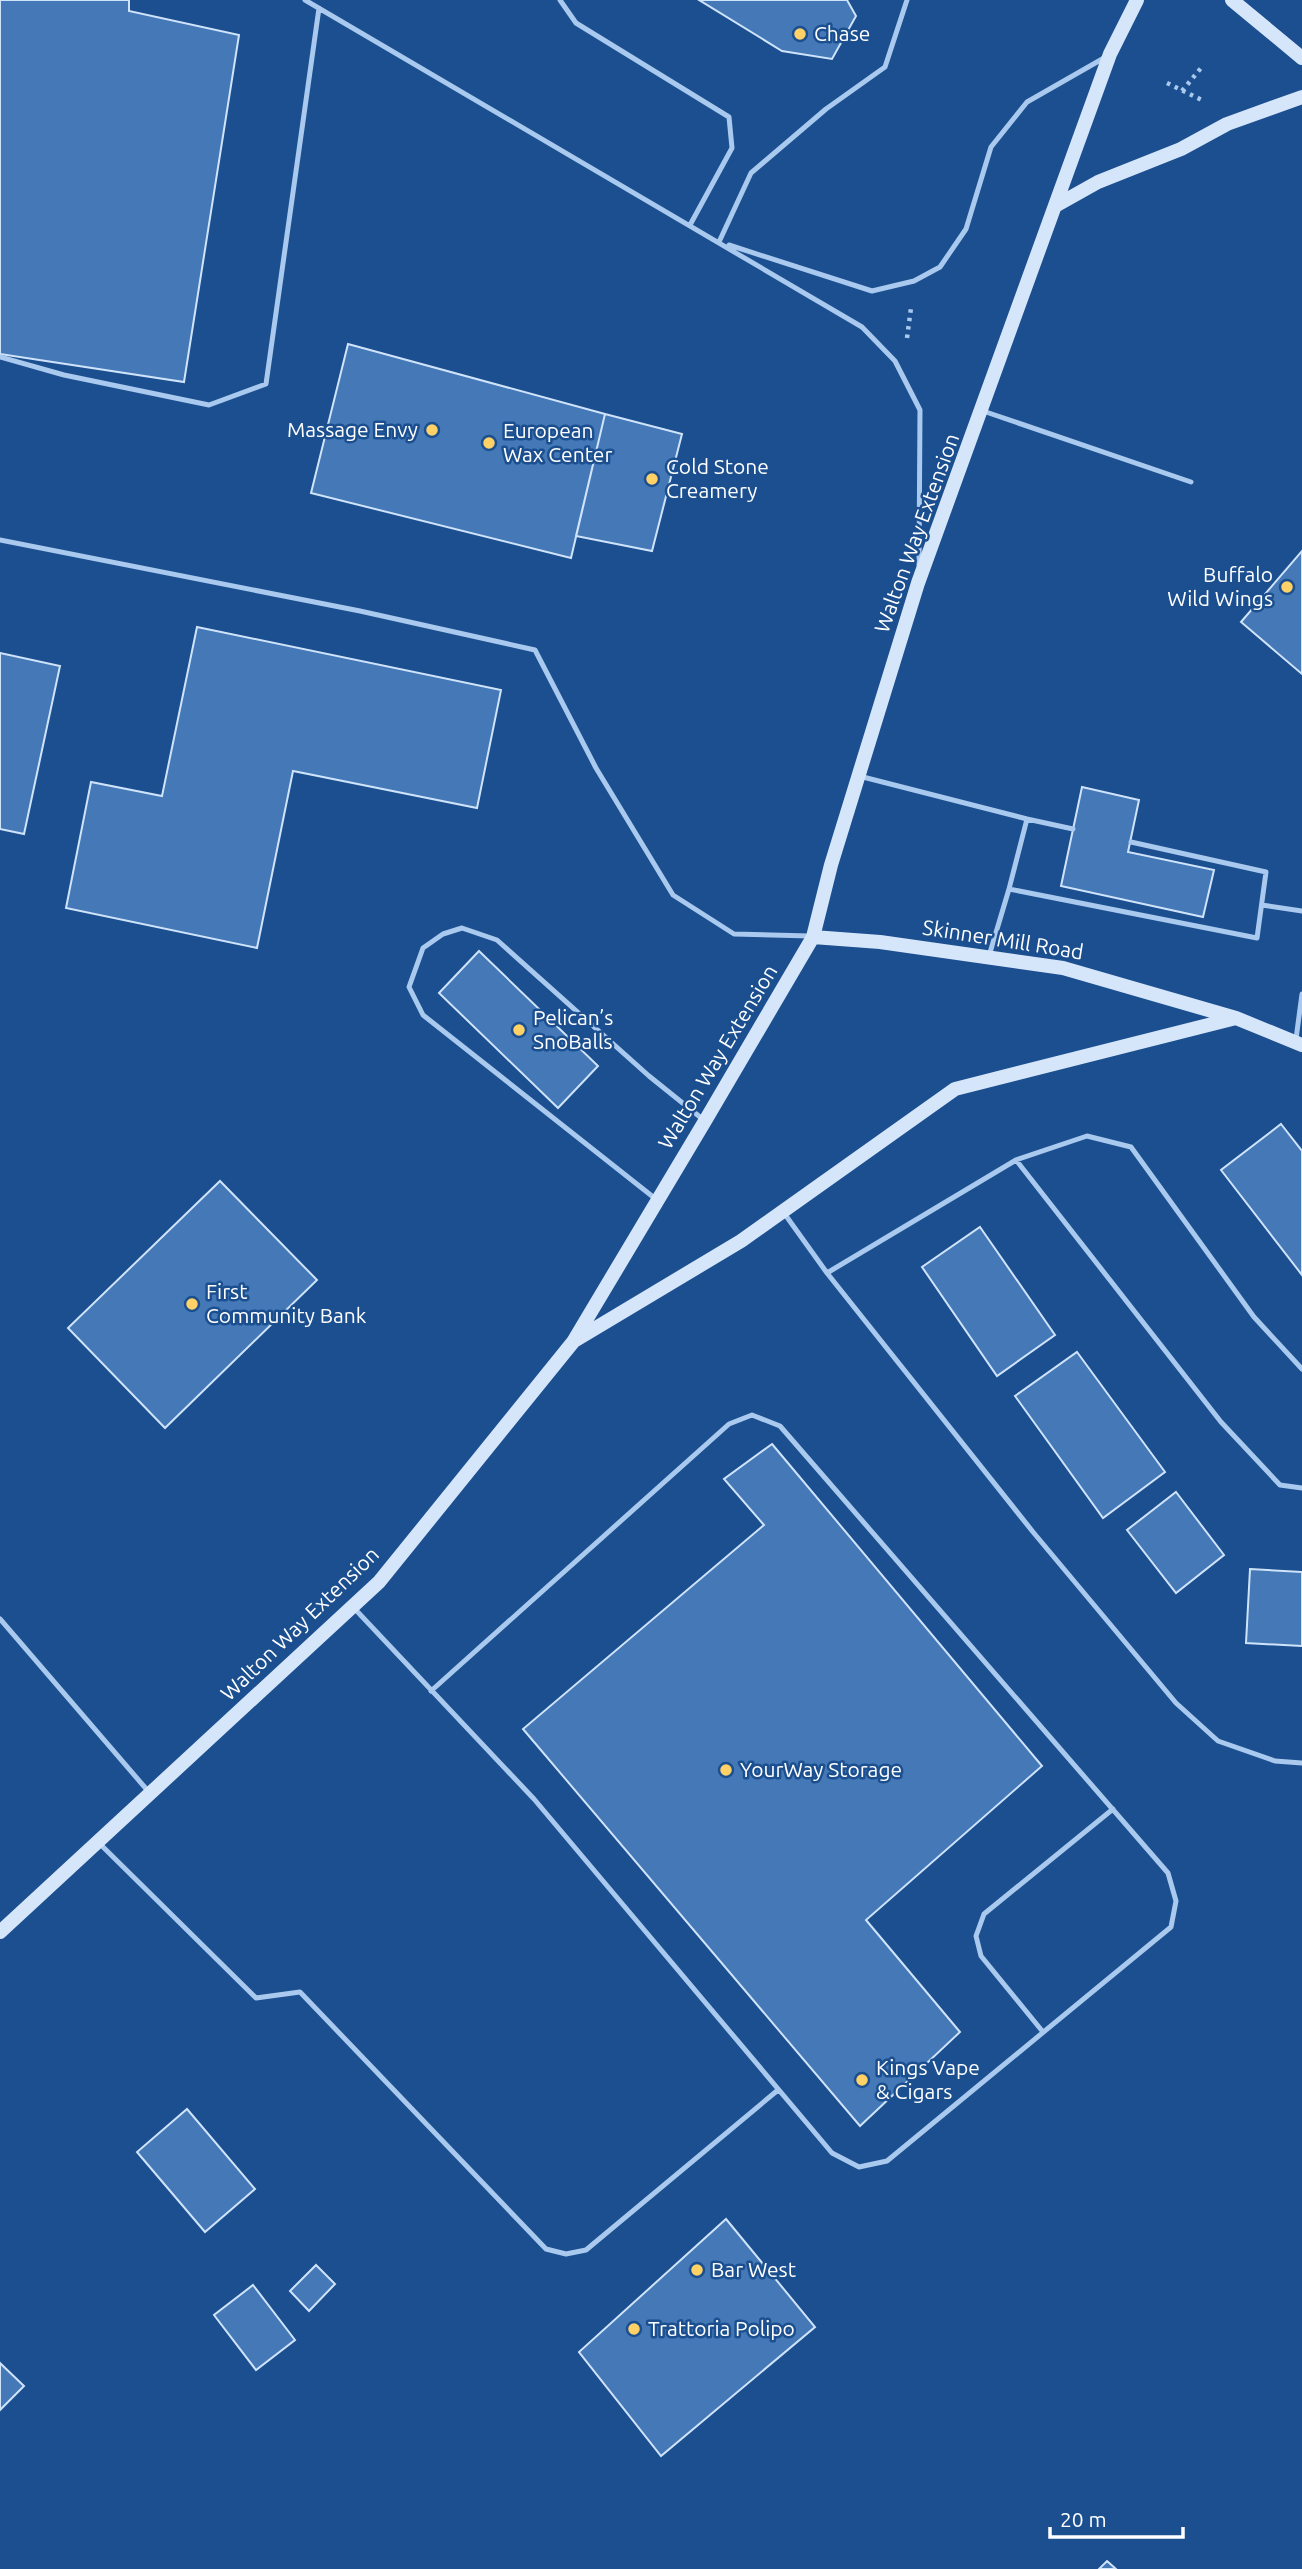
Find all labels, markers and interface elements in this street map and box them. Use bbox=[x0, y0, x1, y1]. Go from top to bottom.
place label: Chase bbox=[814, 21, 870, 45]
marker: Chase bbox=[792, 26, 808, 42]
place label: Massage Envy bbox=[287, 417, 418, 441]
place label: European Wax Center bbox=[503, 418, 612, 466]
marker: Massage Envy bbox=[424, 422, 440, 438]
street label: Walton Way Extension bbox=[869, 430, 963, 636]
marker: European Wax Center bbox=[481, 435, 497, 451]
place label: Cold Stone Creamery bbox=[666, 454, 769, 502]
marker: Cold Stone Creamery bbox=[644, 471, 660, 487]
place label: Buffalo Wild Wings bbox=[1167, 562, 1273, 610]
marker: Buffalo Wild Wings bbox=[1279, 579, 1295, 595]
street label: Skinner Mill Road bbox=[921, 914, 1085, 964]
street label: Walton Way Extension bbox=[653, 960, 782, 1153]
place label: Pelican’s SnoBalls bbox=[533, 1005, 613, 1053]
marker: Pelican’s SnoBalls bbox=[511, 1022, 527, 1038]
place label: First Community Bank bbox=[206, 1279, 367, 1327]
marker: First Community Bank bbox=[184, 1296, 200, 1312]
street label: Walton Way Extension bbox=[215, 1542, 383, 1705]
place label: YourWay Storage bbox=[740, 1757, 902, 1781]
marker: YourWay Storage bbox=[718, 1762, 734, 1778]
place label: Kings Vape & Cigars bbox=[876, 2055, 980, 2103]
marker: Kings Vape & Cigars bbox=[854, 2072, 870, 2088]
place label: Bar West bbox=[711, 2257, 796, 2281]
marker: Bar West bbox=[689, 2262, 705, 2278]
place label: Trattoria Polipo bbox=[648, 2316, 795, 2340]
marker: Trattoria Polipo bbox=[626, 2321, 642, 2337]
scale bar bbox=[1050, 2496, 1183, 2540]
text: 20 m bbox=[1060, 2507, 1107, 2531]

